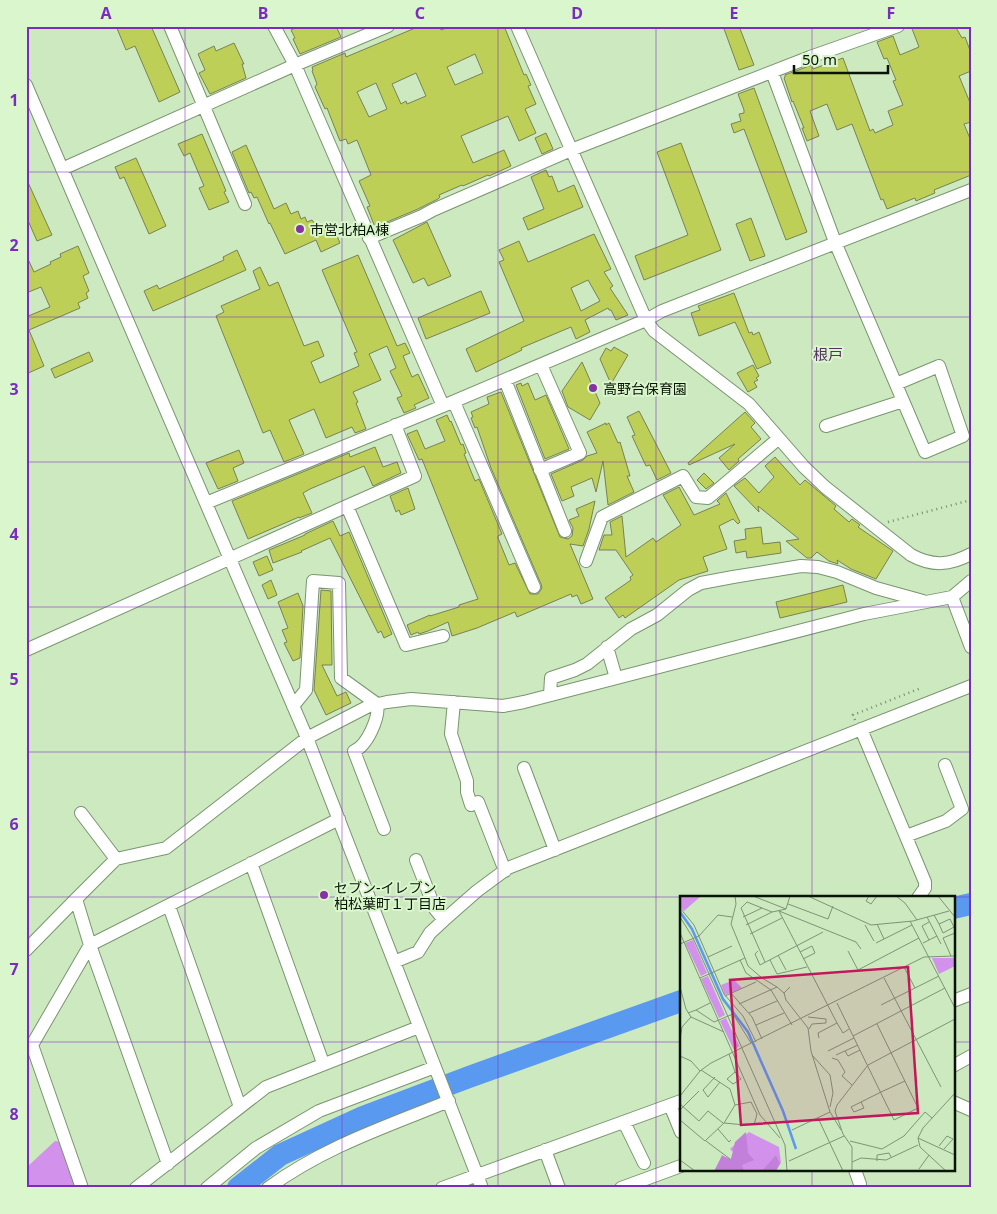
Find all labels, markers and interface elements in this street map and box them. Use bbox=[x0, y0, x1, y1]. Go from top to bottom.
text: A bbox=[100, 2, 112, 24]
text: B bbox=[258, 2, 268, 24]
text: C bbox=[415, 2, 425, 24]
text: D bbox=[571, 2, 583, 24]
text: E bbox=[730, 2, 739, 24]
text: F bbox=[887, 2, 895, 24]
scale bar bbox=[794, 42, 888, 74]
text: 50 m bbox=[802, 49, 837, 69]
text: 1 bbox=[9, 89, 19, 111]
place label: 市営北柏A棟 bbox=[310, 220, 389, 239]
marker: 市営北柏A棟 bbox=[294, 223, 306, 235]
text: 2 bbox=[9, 234, 19, 256]
district label: 根戸 bbox=[813, 344, 843, 364]
text: 3 bbox=[9, 378, 19, 400]
place label: 高野台保育園 bbox=[603, 379, 687, 398]
marker: 高野台保育園 bbox=[587, 382, 599, 394]
text: 4 bbox=[9, 523, 19, 545]
text: 5 bbox=[9, 668, 19, 690]
text: 6 bbox=[9, 813, 19, 835]
place label: セブン-イレブン 柏松葉町１丁目店 bbox=[334, 878, 446, 913]
marker: セブン-イレブン 柏松葉町１丁目店 bbox=[318, 889, 330, 901]
inset map bbox=[680, 896, 954, 1172]
text: 7 bbox=[9, 958, 19, 980]
text: 8 bbox=[9, 1103, 19, 1125]

